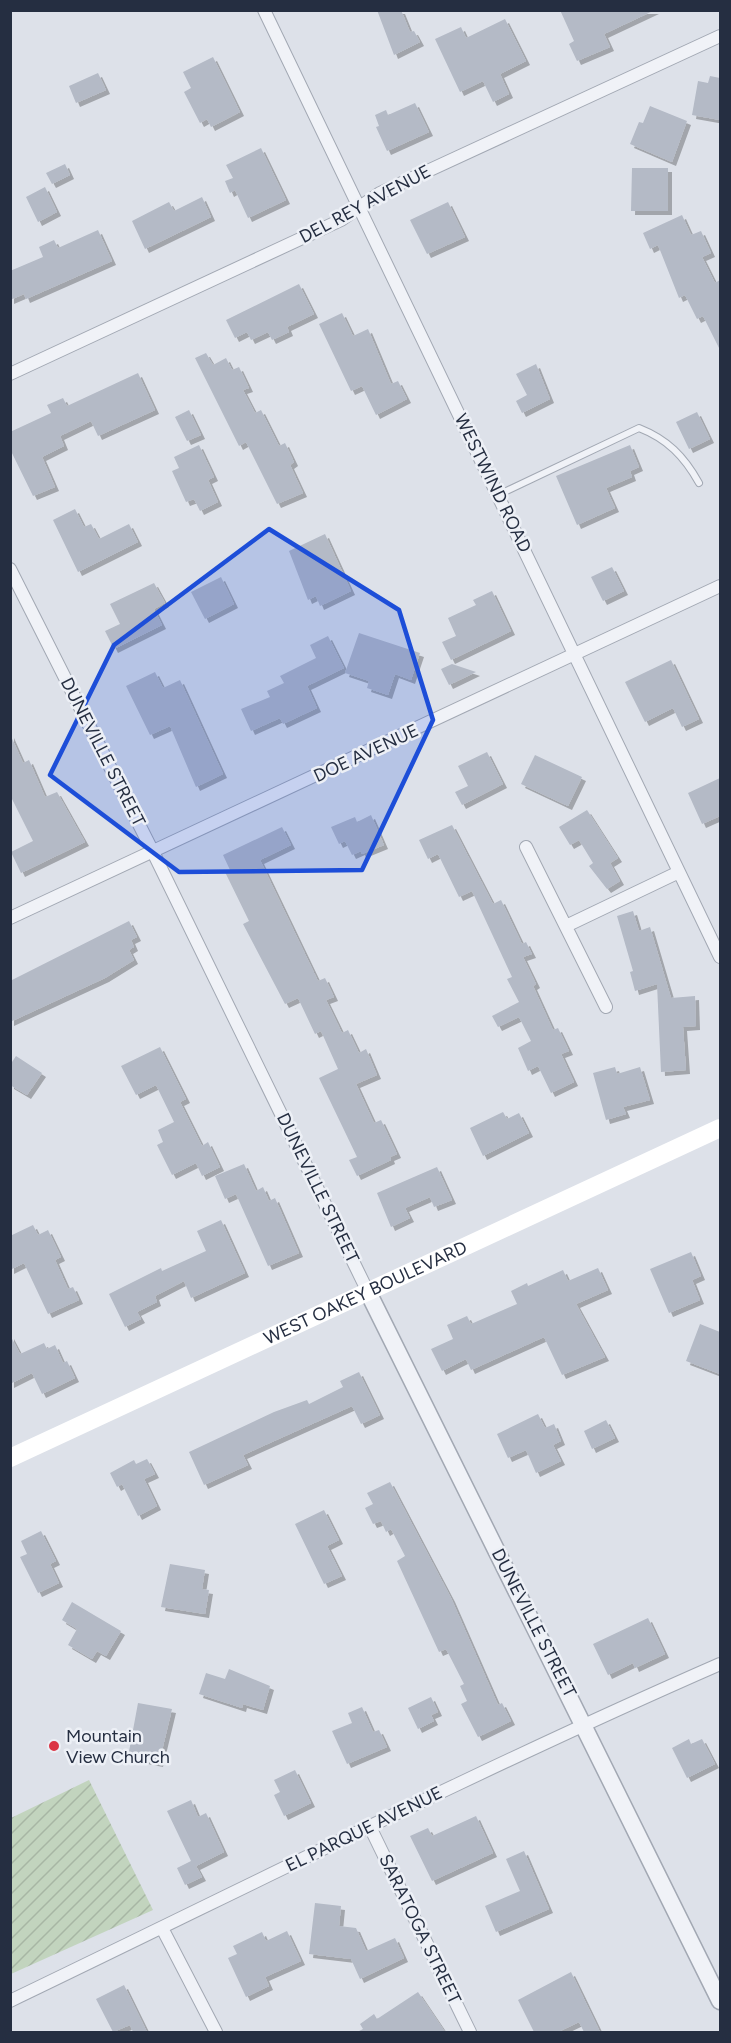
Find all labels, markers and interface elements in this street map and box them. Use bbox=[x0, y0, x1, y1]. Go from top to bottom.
street label: DEL REY AVENUE bbox=[295, 160, 435, 248]
street label: WESTWIND ROAD bbox=[450, 410, 536, 556]
street label: DUNEVILLE STREET bbox=[56, 674, 150, 830]
street label: DOE AVENUE bbox=[310, 719, 422, 787]
street label: DUNEVILLE STREET bbox=[272, 1109, 364, 1267]
street label: WEST OAKEY BOULEVARD bbox=[260, 1236, 471, 1349]
street label: DUNEVILLE STREET bbox=[487, 1545, 581, 1701]
place label: Mountain View Church bbox=[66, 1725, 170, 1768]
marker: Mountain View Church bbox=[47, 1739, 61, 1753]
street label: EL PARQUE AVENUE bbox=[282, 1781, 446, 1877]
street label: SARATOGA STREET bbox=[374, 1850, 466, 2008]

